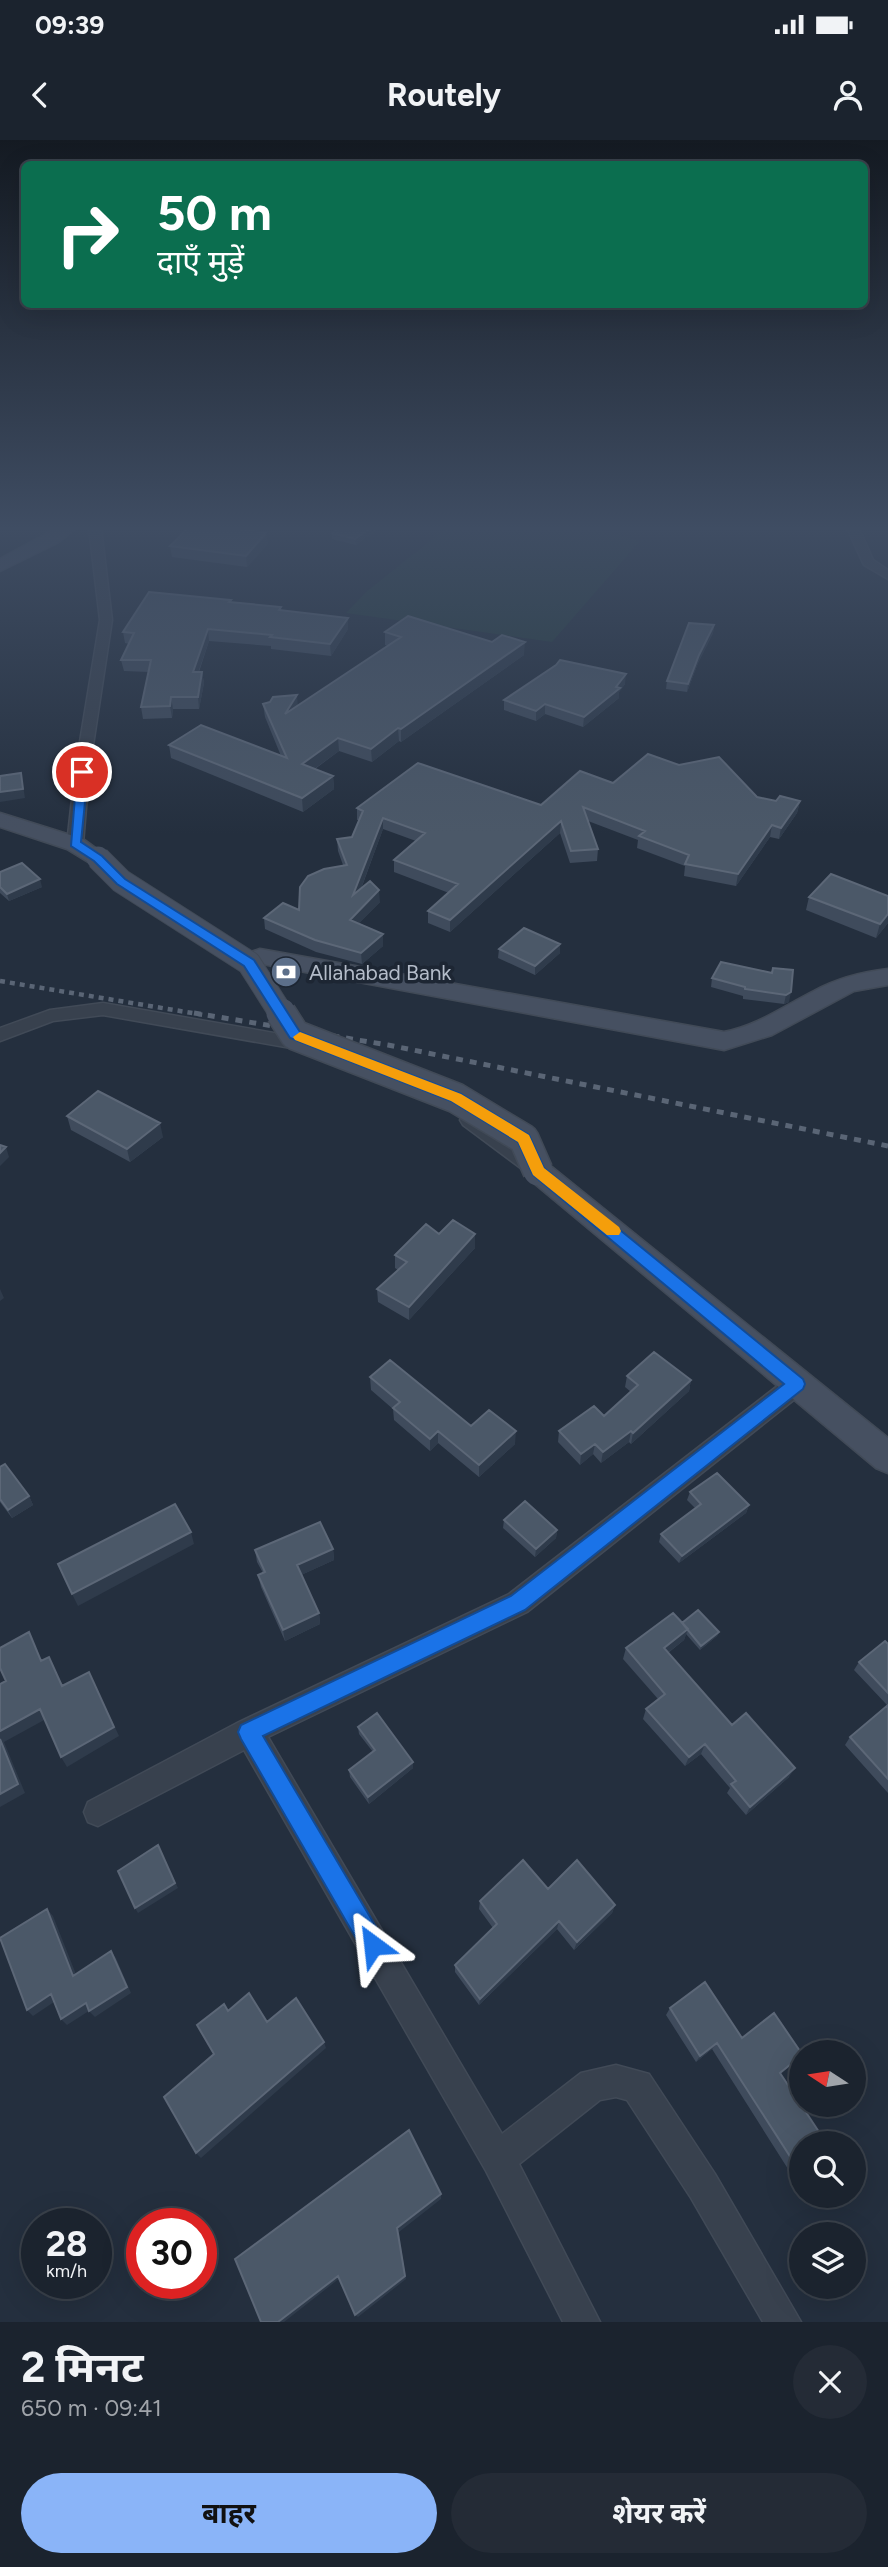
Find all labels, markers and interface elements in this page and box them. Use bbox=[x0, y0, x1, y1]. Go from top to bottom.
text: 09:39 bbox=[35, 9, 104, 41]
icon: back bbox=[21, 76, 59, 114]
text: Routely bbox=[387, 76, 501, 114]
icon: person bbox=[829, 76, 867, 114]
text: 50 m bbox=[157, 183, 272, 242]
icon: right bbox=[42, 189, 133, 280]
text: दाएँ मुड़ें bbox=[157, 243, 244, 281]
pin bbox=[52, 742, 112, 802]
icon: arrive bbox=[63, 753, 101, 791]
bank icon: Allahabad Bank bbox=[269, 955, 303, 989]
place label: Allahabad Bank bbox=[309, 960, 452, 985]
position arrow bbox=[336, 1908, 410, 1982]
north arrow bbox=[789, 2040, 866, 2118]
map controls bbox=[789, 2040, 866, 2299]
button: search bbox=[789, 2131, 866, 2208]
speed limit sign: 30 bbox=[126, 2208, 217, 2299]
button: layers bbox=[789, 2222, 866, 2299]
text: 28 bbox=[46, 2223, 87, 2265]
text: km/h bbox=[46, 2260, 87, 2282]
text: 2 मिनट bbox=[21, 2342, 143, 2393]
button: close bbox=[793, 2345, 867, 2419]
text: 650 m · 09:41 bbox=[21, 2394, 162, 2422]
button: बाहर bbox=[21, 2473, 437, 2553]
button: शेयर करें bbox=[451, 2473, 867, 2553]

